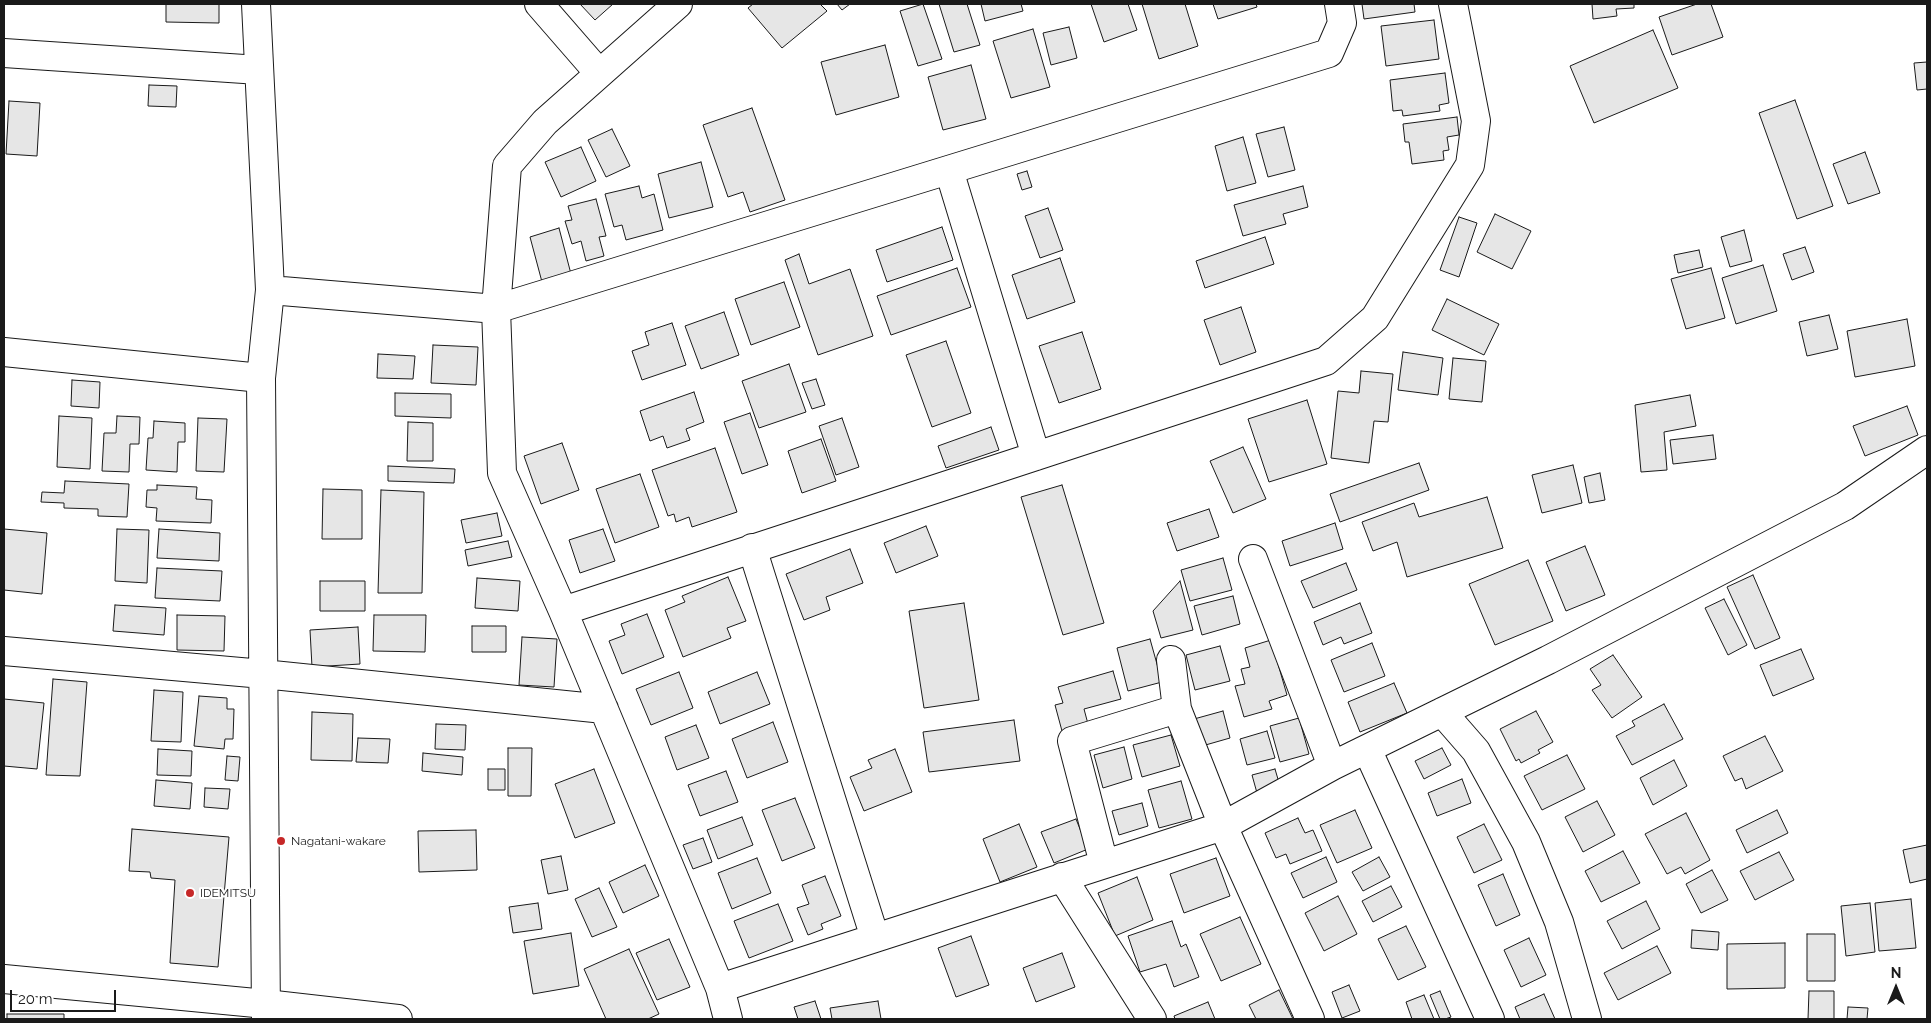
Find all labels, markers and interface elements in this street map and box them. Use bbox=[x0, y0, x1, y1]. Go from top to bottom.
place label: Nagatani-wakare bbox=[291, 834, 386, 848]
marker: Nagatani-wakare bbox=[275, 835, 287, 847]
place label: IDEMITSU bbox=[200, 886, 256, 900]
marker: IDEMITSU bbox=[184, 887, 196, 899]
north arrow bbox=[1871, 963, 1921, 1013]
text: N bbox=[1891, 965, 1901, 981]
scale bar bbox=[12, 980, 119, 1012]
text: 20 m bbox=[18, 990, 53, 1008]

